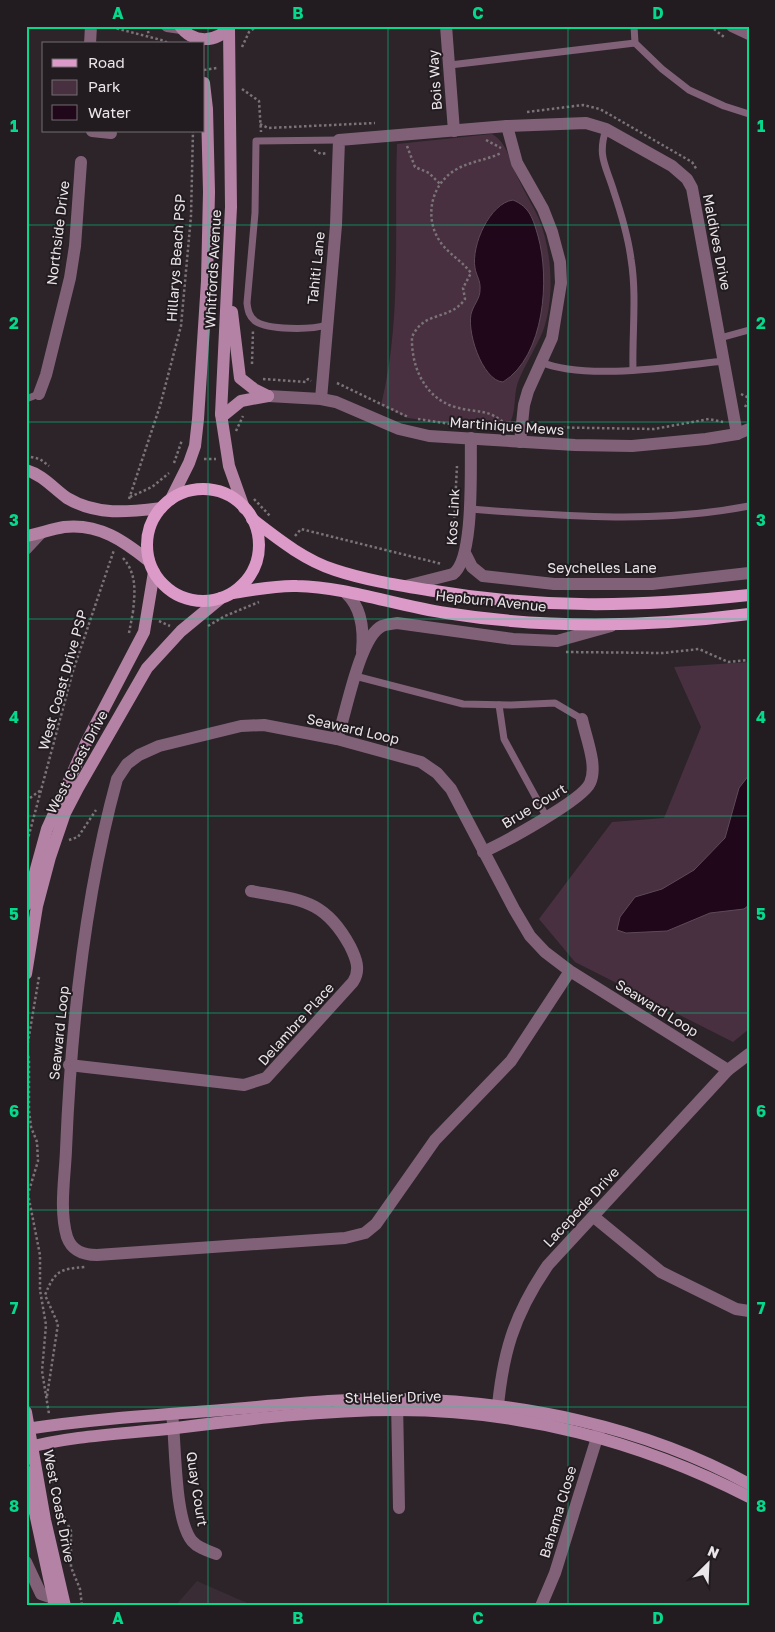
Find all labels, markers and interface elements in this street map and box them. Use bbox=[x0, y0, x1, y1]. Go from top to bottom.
text: A bbox=[112, 3, 124, 23]
text: B bbox=[292, 3, 304, 23]
text: C bbox=[472, 3, 484, 23]
text: D bbox=[652, 3, 664, 23]
legend bbox=[42, 42, 205, 132]
street label: Bois Way bbox=[424, 49, 445, 111]
text: Road bbox=[88, 53, 125, 71]
text: Park bbox=[88, 77, 121, 95]
text: Water bbox=[88, 103, 131, 121]
text: 1 bbox=[10, 116, 18, 136]
text: 1 bbox=[757, 116, 765, 136]
street label: Northside Drive bbox=[43, 180, 72, 286]
street label: Maldives Drive bbox=[700, 192, 735, 292]
street label: Hillarys Beach PSP bbox=[163, 193, 188, 323]
street label: Whitfords Avenue bbox=[201, 209, 224, 329]
street label: Tahiti Lane bbox=[303, 231, 328, 305]
text: 2 bbox=[9, 313, 19, 333]
text: 2 bbox=[756, 313, 766, 333]
street label: Martinique Mews bbox=[449, 413, 565, 438]
street label: Kos Link bbox=[443, 488, 462, 546]
text: 3 bbox=[9, 510, 19, 530]
text: 3 bbox=[756, 510, 766, 530]
street label: Seychelles Lane bbox=[547, 559, 657, 576]
street label: Hepburn Avenue bbox=[435, 586, 547, 615]
street label: West Coast Drive PSP bbox=[34, 608, 91, 752]
text: 4 bbox=[9, 707, 19, 727]
street label: West Coast Drive bbox=[42, 707, 111, 816]
text: 4 bbox=[756, 707, 766, 727]
street label: Seaward Loop bbox=[305, 710, 401, 747]
street label: Brue Court bbox=[498, 780, 569, 832]
text: 5 bbox=[9, 904, 19, 924]
text: 5 bbox=[756, 904, 766, 924]
street label: Seaward Loop bbox=[613, 975, 702, 1040]
street label: Delambre Place bbox=[254, 979, 337, 1069]
street label: Seaward Loop bbox=[45, 985, 72, 1081]
text: 6 bbox=[9, 1101, 19, 1121]
text: 6 bbox=[756, 1101, 766, 1121]
street label: Lacepede Drive bbox=[539, 1163, 622, 1250]
text: 7 bbox=[10, 1298, 19, 1318]
text: 7 bbox=[757, 1298, 766, 1318]
street label: St Helier Drive bbox=[345, 1387, 441, 1406]
street label: West Coast Drive bbox=[40, 1448, 79, 1564]
street label: Quay Court bbox=[183, 1450, 212, 1528]
street label: Bahama Close bbox=[535, 1464, 580, 1560]
text: 8 bbox=[9, 1496, 19, 1516]
text: 8 bbox=[756, 1496, 766, 1516]
north arrow bbox=[682, 1540, 732, 1590]
text: N bbox=[705, 1542, 722, 1562]
text: A bbox=[112, 1608, 124, 1628]
text: B bbox=[292, 1608, 304, 1628]
text: C bbox=[472, 1608, 484, 1628]
text: D bbox=[652, 1608, 664, 1628]

